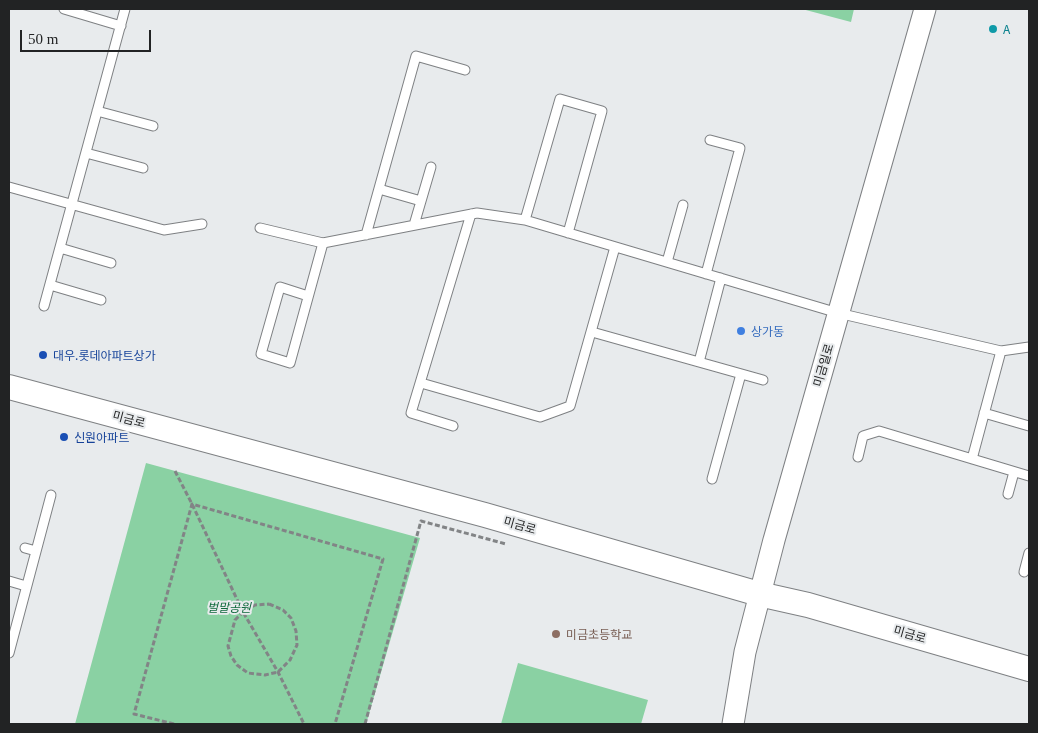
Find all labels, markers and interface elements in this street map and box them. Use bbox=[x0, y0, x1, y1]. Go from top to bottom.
scale bar bbox=[22, 20, 154, 52]
place label: A bbox=[1003, 22, 1010, 36]
marker: A bbox=[987, 23, 999, 35]
text: 50 m bbox=[28, 31, 58, 47]
place label: 상가동 bbox=[751, 324, 784, 338]
marker: 상가동 bbox=[735, 325, 747, 337]
street label: 미금일로 bbox=[810, 342, 836, 388]
place label: 대우.롯데아파트상가 bbox=[53, 348, 156, 362]
marker: 대우.롯데아파트상가 bbox=[37, 349, 49, 361]
street label: 미금로 bbox=[111, 408, 147, 430]
place label: 신원아파트 bbox=[74, 430, 129, 444]
marker: 신원아파트 bbox=[58, 431, 70, 443]
street label: 미금로 bbox=[502, 514, 538, 536]
park label: 벌말공원 bbox=[207, 600, 251, 614]
street label: 미금로 bbox=[892, 623, 928, 645]
place label: 미금초등학교 bbox=[566, 627, 632, 641]
marker: 미금초등학교 bbox=[550, 628, 562, 640]

